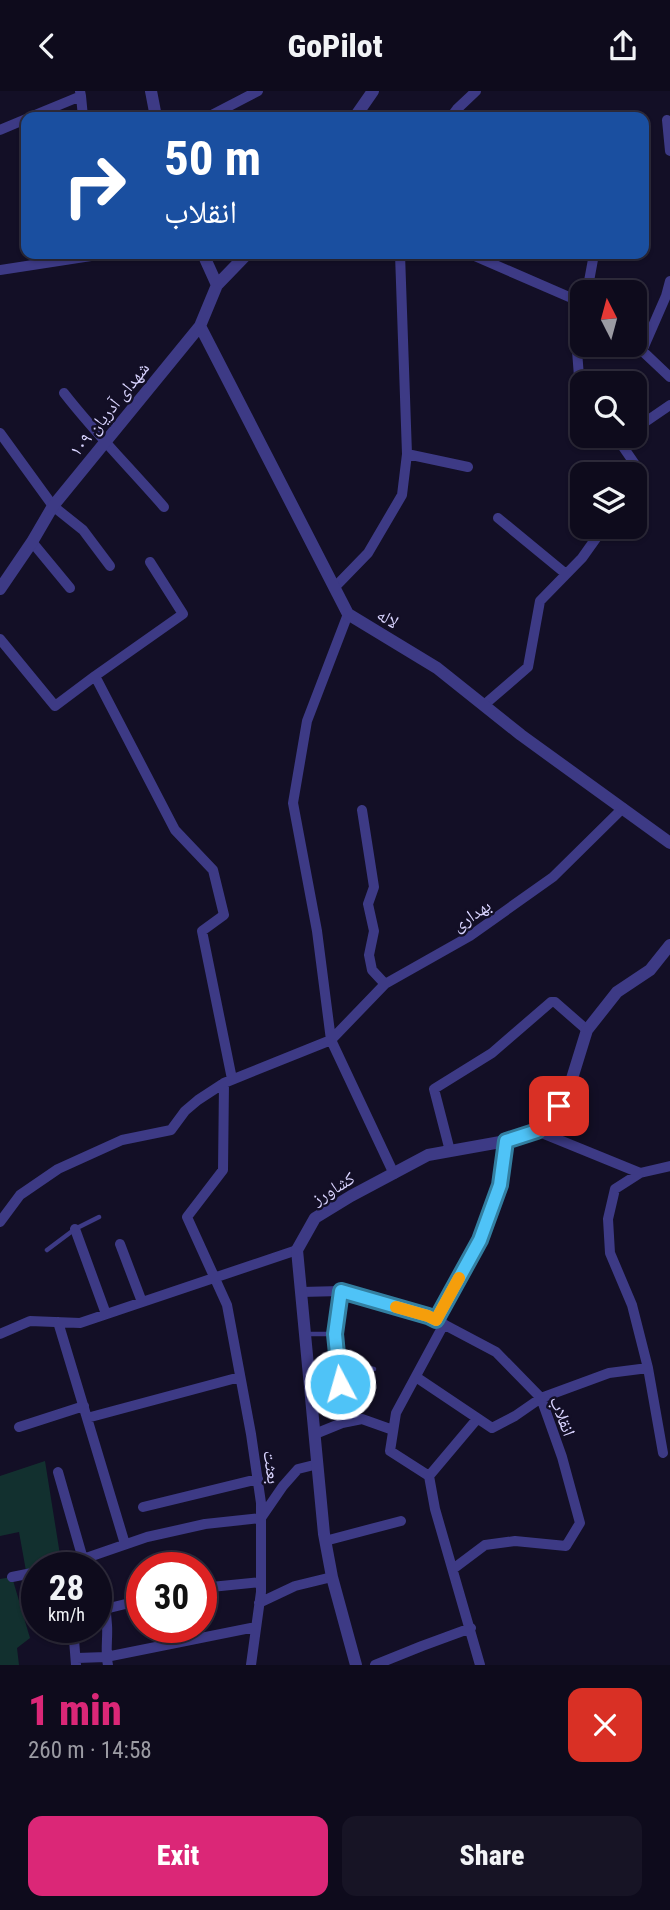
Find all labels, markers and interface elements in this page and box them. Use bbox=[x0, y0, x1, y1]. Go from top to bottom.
icon: back bbox=[28, 27, 66, 65]
text: GoPilot bbox=[287, 27, 383, 65]
icon: share bbox=[604, 27, 642, 65]
text: 50 m bbox=[164, 130, 261, 187]
icon: right bbox=[49, 140, 140, 231]
text: انقلاب bbox=[164, 193, 237, 231]
north arrow bbox=[570, 280, 648, 357]
map controls bbox=[570, 280, 647, 539]
street label: شهدای آدریان ۱۰۹ bbox=[65, 358, 154, 461]
button: search bbox=[570, 371, 647, 448]
button: layers bbox=[570, 462, 647, 539]
street label: لاله bbox=[373, 604, 403, 632]
street label: بهداری bbox=[447, 894, 495, 936]
pin bbox=[529, 1076, 589, 1136]
icon: arrive bbox=[540, 1087, 578, 1125]
street label: کشاورز bbox=[307, 1167, 359, 1209]
position arrow bbox=[303, 1347, 377, 1421]
street label: انقلاب bbox=[545, 1393, 580, 1439]
street label: بعثت bbox=[259, 1449, 285, 1485]
speed limit sign: 30 bbox=[126, 1552, 217, 1643]
text: 28 bbox=[49, 1568, 84, 1609]
text: km/h bbox=[48, 1604, 85, 1625]
text: 1 min bbox=[28, 1686, 122, 1735]
button: close bbox=[568, 1688, 642, 1762]
text: 260 m · 14:58 bbox=[28, 1737, 152, 1764]
button: Exit bbox=[28, 1816, 328, 1896]
button: Share bbox=[342, 1816, 642, 1896]

